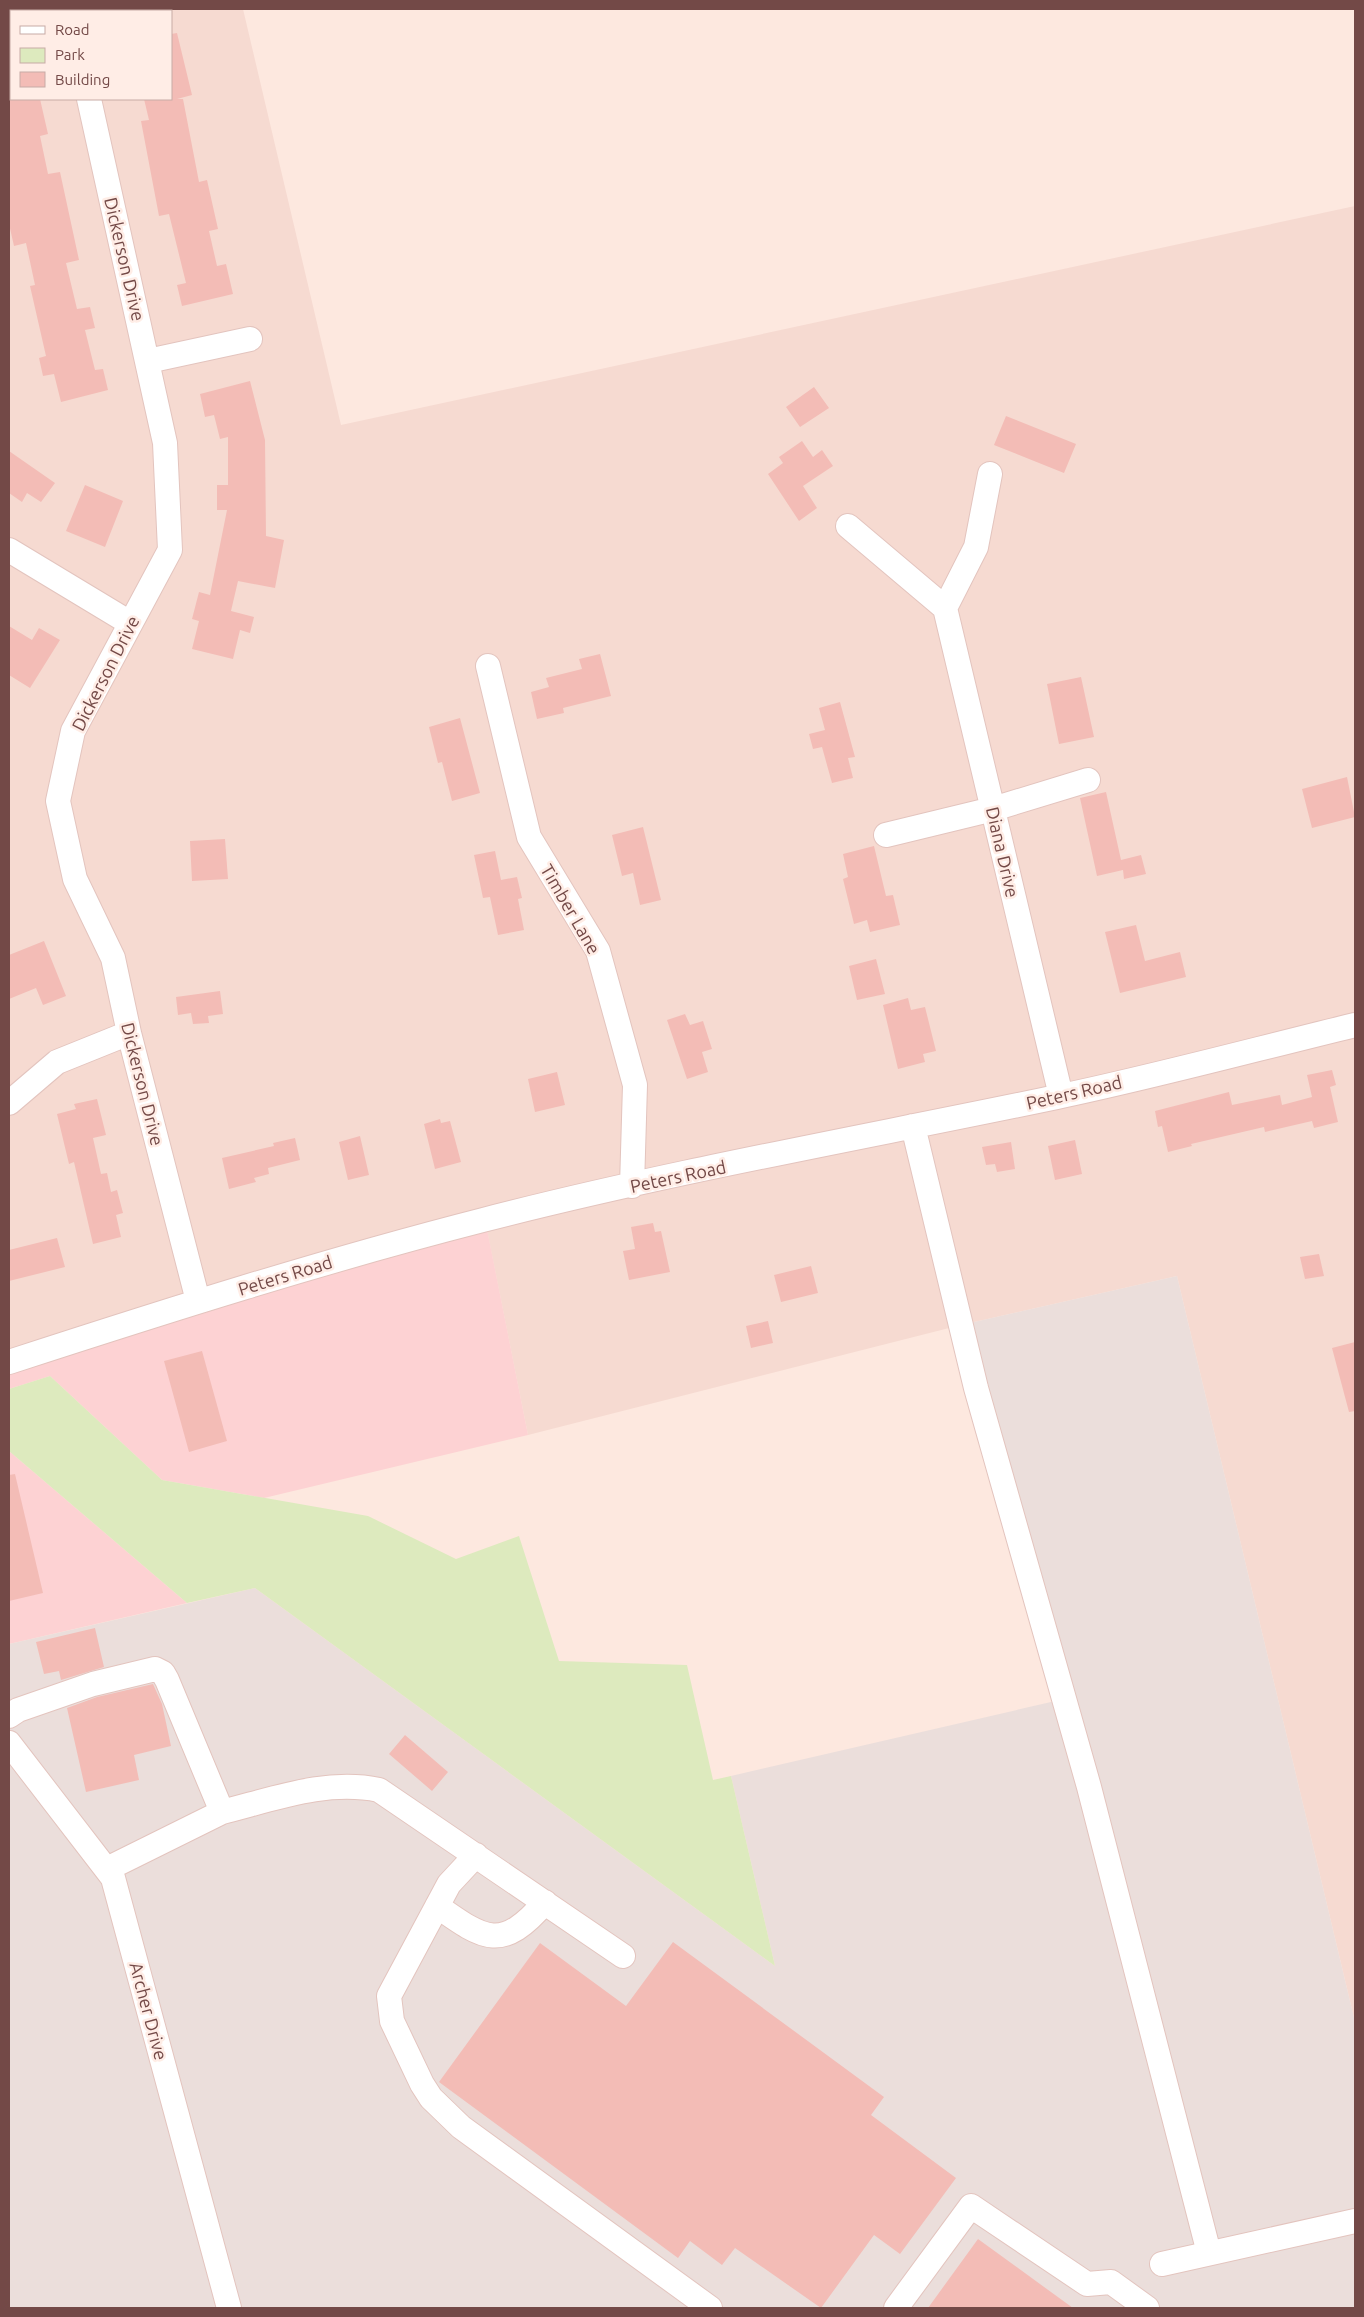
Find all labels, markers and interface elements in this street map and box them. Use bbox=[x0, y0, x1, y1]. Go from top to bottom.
legend bbox=[10, 10, 172, 100]
text: Road bbox=[55, 21, 90, 38]
text: Park bbox=[55, 46, 85, 63]
text: Building bbox=[55, 71, 110, 88]
street label: Dickerson Drive bbox=[101, 195, 149, 323]
street label: Dickerson Drive bbox=[67, 612, 143, 734]
street label: Diana Drive bbox=[983, 805, 1023, 899]
street label: Timber Lane bbox=[537, 861, 605, 957]
street label: Dickerson Drive bbox=[118, 1020, 168, 1148]
street label: Peters Road bbox=[1024, 1071, 1124, 1113]
street label: Peters Road bbox=[628, 1156, 728, 1196]
street label: Peters Road bbox=[235, 1251, 335, 1299]
street label: Archer Drive bbox=[126, 1960, 172, 2062]

